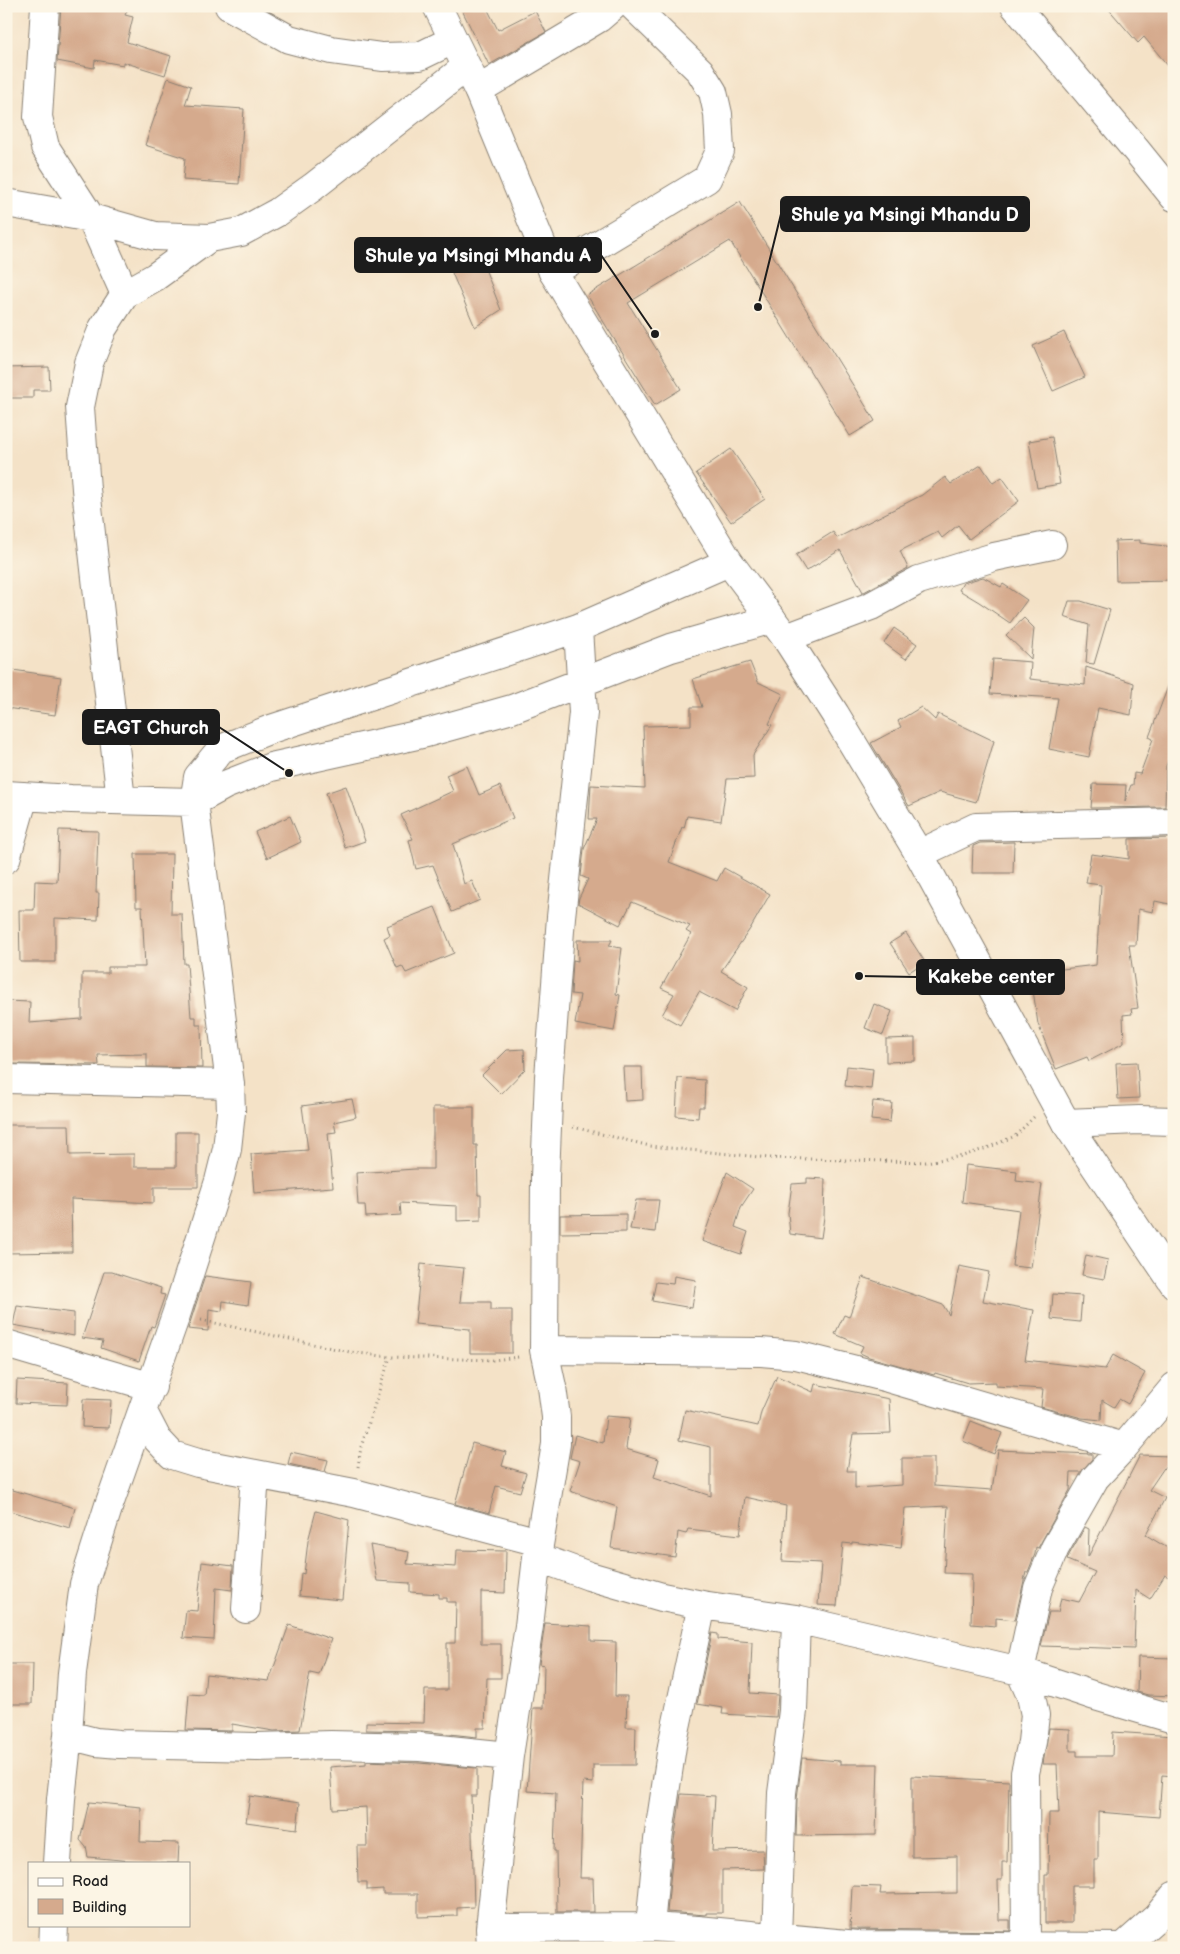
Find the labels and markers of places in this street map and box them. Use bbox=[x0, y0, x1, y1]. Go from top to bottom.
callout: Shule ya Msingi Mhandu D bbox=[781, 197, 1029, 231]
callout: Shule ya Msingi Mhandu A bbox=[355, 238, 601, 272]
callout: EAGT Church bbox=[83, 710, 219, 744]
callout: Kakebe center bbox=[917, 960, 1064, 994]

